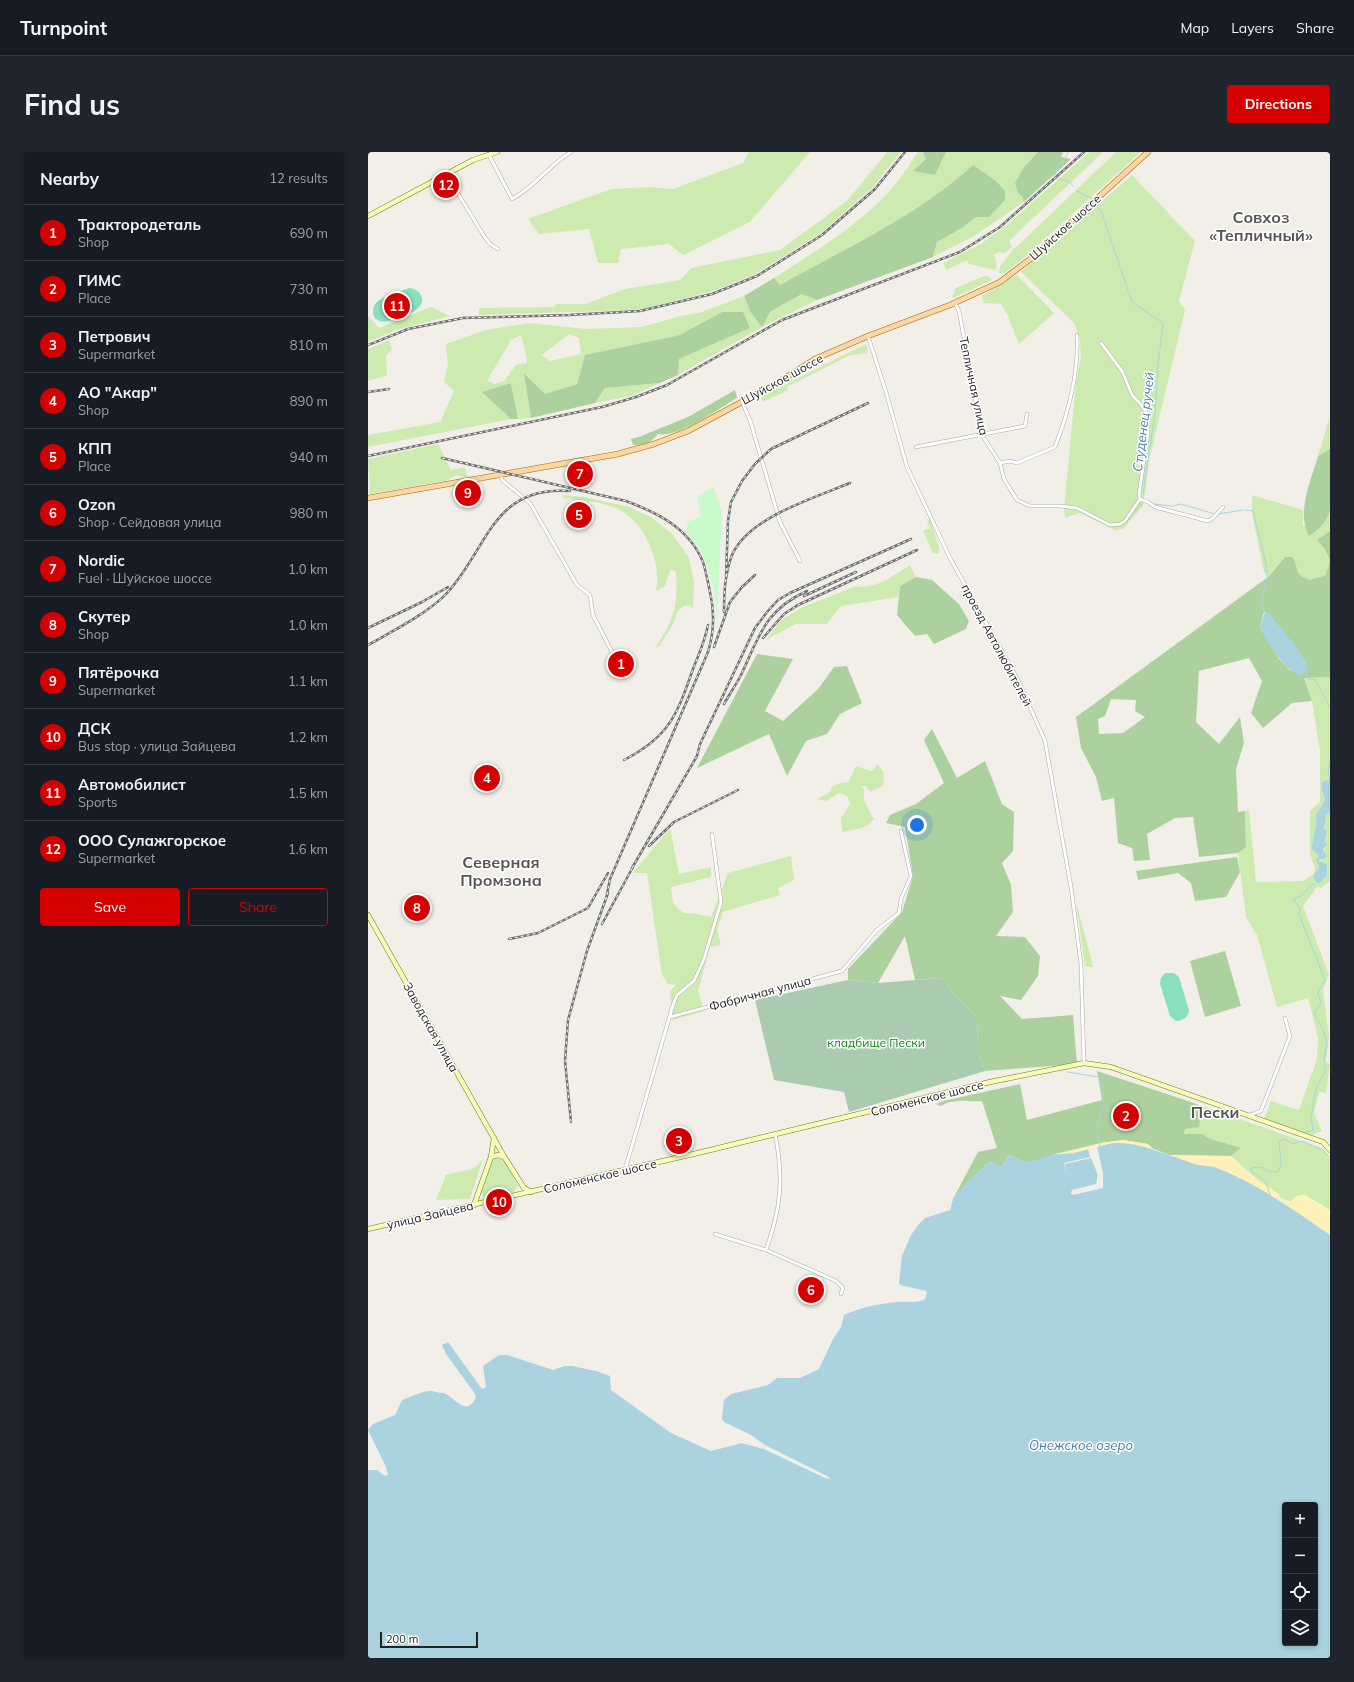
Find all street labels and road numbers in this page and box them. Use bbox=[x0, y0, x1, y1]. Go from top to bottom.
street label: Шуйское шоссе bbox=[1026, 191, 1104, 263]
street label: Тепличная улица bbox=[956, 335, 992, 437]
street label: Шуйское шоссе bbox=[738, 350, 826, 408]
street label: проезд Автолюбителей bbox=[958, 581, 1036, 709]
street label: Фабричная улица bbox=[707, 972, 813, 1014]
street label: Заводская улица bbox=[400, 979, 462, 1075]
street label: Соломенское шоссе bbox=[869, 1077, 985, 1119]
street label: Соломенское шоссе bbox=[542, 1156, 658, 1196]
street label: улица Зайцева bbox=[385, 1198, 475, 1232]

